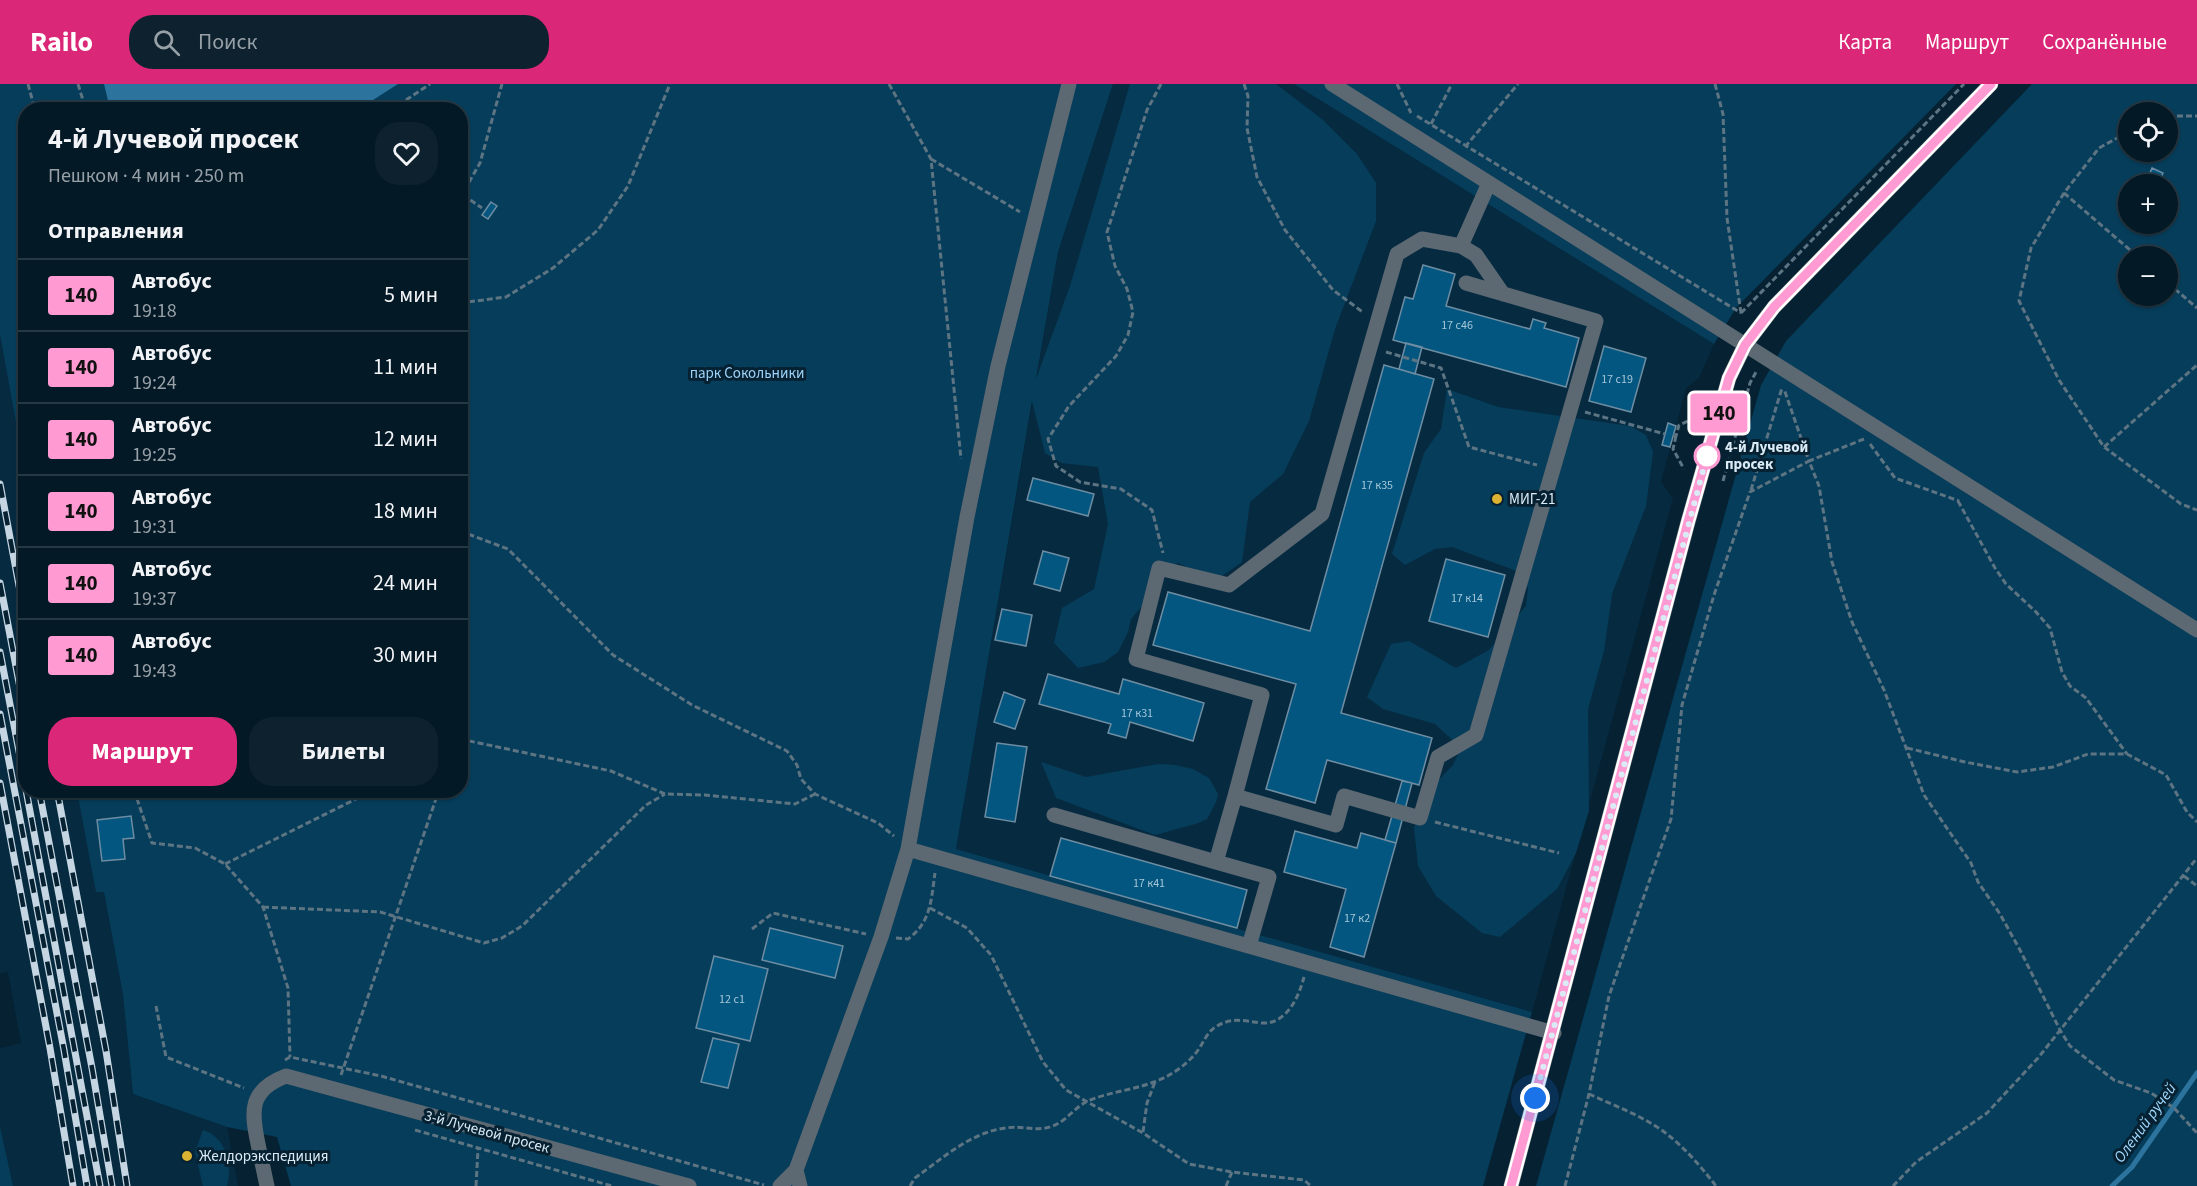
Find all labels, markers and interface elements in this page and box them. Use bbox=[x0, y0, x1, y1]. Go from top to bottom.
search box bbox=[129, 15, 549, 69]
text: Railo bbox=[30, 22, 93, 62]
icon: search bbox=[150, 26, 183, 59]
text: Поиск bbox=[198, 26, 257, 58]
text: Карта bbox=[1838, 27, 1892, 57]
text: Маршрут bbox=[1925, 27, 2009, 57]
text: Сохранённые bbox=[2042, 27, 2167, 57]
map controls bbox=[2118, 102, 2178, 306]
button: locate bbox=[2118, 102, 2178, 162]
text: 4-й Лучевой просек bbox=[48, 119, 299, 159]
button: heart bbox=[375, 122, 438, 185]
text: Пешком · 4 мин · 250 m bbox=[48, 162, 244, 190]
button: + bbox=[2118, 174, 2178, 234]
text: Отправления bbox=[48, 215, 184, 247]
button: − bbox=[2118, 246, 2178, 306]
text: Автобус bbox=[132, 265, 212, 297]
text: 5 мин bbox=[384, 279, 438, 311]
text: 140 bbox=[64, 280, 98, 310]
text: 19:18 bbox=[132, 297, 177, 325]
house number: 17 с46 bbox=[1441, 317, 1473, 334]
text: Автобус bbox=[132, 337, 212, 369]
text: 11 мин bbox=[373, 351, 438, 383]
text: 140 bbox=[64, 352, 98, 382]
park label: парк Сокольники bbox=[690, 363, 804, 384]
text: 19:24 bbox=[132, 369, 177, 397]
house number: 17 с19 bbox=[1601, 371, 1633, 388]
line badge: 140 bbox=[1684, 394, 1754, 432]
text: 140 bbox=[1702, 398, 1736, 428]
text: Автобус bbox=[132, 409, 212, 441]
text: 12 мин bbox=[373, 423, 438, 455]
text: 140 bbox=[64, 424, 98, 454]
place label: 4-й Лучевой просек bbox=[1725, 437, 1808, 475]
text: 19:25 bbox=[132, 441, 177, 469]
marker: 4-й Лучевой просек bbox=[1694, 443, 1720, 469]
house number: 17 к35 bbox=[1361, 477, 1393, 494]
text: Автобус bbox=[132, 481, 212, 513]
place label: МИГ-21 bbox=[1509, 489, 1555, 510]
marker: МИГ-21 bbox=[1490, 492, 1504, 506]
text: 18 мин bbox=[373, 495, 438, 527]
text: 140 bbox=[64, 496, 98, 526]
text: 19:31 bbox=[132, 513, 177, 541]
text: Автобус bbox=[132, 553, 212, 585]
text: 24 мин bbox=[373, 567, 438, 599]
text: 140 bbox=[64, 568, 98, 598]
text: 19:37 bbox=[132, 585, 177, 613]
house number: 17 к14 bbox=[1451, 590, 1483, 607]
text: Автобус bbox=[132, 625, 212, 657]
text: 30 мин bbox=[373, 639, 438, 671]
text: 140 bbox=[64, 640, 98, 670]
text: 19:43 bbox=[132, 657, 177, 685]
house number: 17 к31 bbox=[1121, 705, 1153, 722]
button: Маршрут bbox=[48, 717, 237, 786]
button: Билеты bbox=[249, 717, 438, 786]
house number: 17 к41 bbox=[1133, 875, 1165, 892]
house number: 17 к2 bbox=[1344, 910, 1370, 927]
house number: 12 c1 bbox=[719, 991, 745, 1008]
water label: Олений ручей bbox=[2109, 1079, 2181, 1167]
your location bbox=[1520, 1083, 1550, 1113]
street label: 3-й Лучевой просек bbox=[422, 1105, 552, 1159]
place label: Желдорэкспедиция bbox=[199, 1146, 329, 1167]
marker: Желдорэкспедиция bbox=[180, 1149, 194, 1163]

